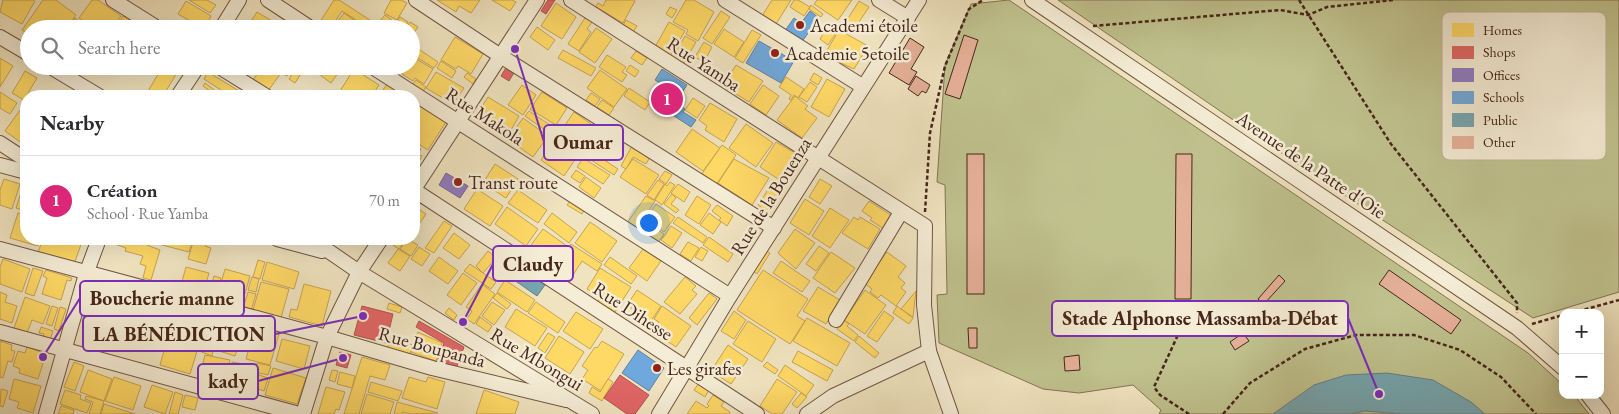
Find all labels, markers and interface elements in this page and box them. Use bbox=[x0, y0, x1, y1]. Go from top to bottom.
legend bbox=[1442, 12, 1606, 160]
place label: Academi étoile bbox=[809, 13, 918, 38]
marker: Academi étoile bbox=[794, 19, 806, 31]
search box bbox=[20, 20, 420, 75]
text: Homes bbox=[1483, 21, 1523, 39]
street label: Rue Yamba bbox=[662, 31, 746, 97]
icon: search bbox=[38, 34, 66, 62]
text: Search here bbox=[78, 35, 160, 60]
place label: Academie 5etoile bbox=[784, 41, 909, 66]
text: Shops bbox=[1483, 43, 1516, 61]
marker: Academie 5etoile bbox=[769, 47, 781, 59]
text: Offices bbox=[1483, 66, 1520, 84]
pin: 1 bbox=[651, 80, 683, 118]
street label: Rue Makola bbox=[441, 81, 530, 151]
text: Schools bbox=[1483, 88, 1524, 106]
street label: Avenue de la Patte d'Oie bbox=[1230, 105, 1391, 224]
text: Nearby bbox=[40, 109, 104, 136]
text: Public bbox=[1483, 111, 1518, 129]
callout: Oumar bbox=[544, 125, 623, 160]
text: Oumar bbox=[553, 129, 613, 155]
street label: Rue de la Bouenza bbox=[725, 132, 817, 260]
text: Other bbox=[1483, 133, 1516, 151]
place label: Transt route bbox=[468, 170, 558, 195]
marker: Transt route bbox=[452, 176, 464, 188]
text: Création bbox=[87, 178, 157, 203]
text: 1 bbox=[52, 190, 60, 211]
text: 70 m bbox=[369, 190, 400, 211]
text: School · Rue Yamba bbox=[87, 203, 208, 224]
your location bbox=[636, 210, 662, 236]
callout: Claudy bbox=[493, 246, 573, 281]
text: Claudy bbox=[503, 251, 563, 277]
street label: Rue Dihesse bbox=[588, 276, 678, 346]
callout: Boucherie manne bbox=[80, 281, 244, 316]
text: Boucherie manne bbox=[90, 285, 234, 311]
callout: Stade Alphonse Massamba-Débat bbox=[1052, 301, 1348, 336]
text: Stade Alphonse Massamba-Débat bbox=[1062, 305, 1338, 331]
map controls bbox=[1559, 309, 1604, 399]
button: + bbox=[1559, 309, 1604, 354]
callout: LA BÉNÉDICTION bbox=[83, 316, 275, 351]
text: LA BÉNÉDICTION bbox=[93, 321, 265, 347]
street label: Rue Boupanda bbox=[376, 321, 489, 373]
street label: Rue Mbongui bbox=[486, 321, 588, 397]
button: − bbox=[1559, 354, 1604, 399]
place label: Les girafes bbox=[667, 356, 741, 381]
marker: Les girafes bbox=[651, 362, 663, 374]
callout: kady bbox=[198, 364, 258, 399]
text: kady bbox=[208, 368, 248, 394]

